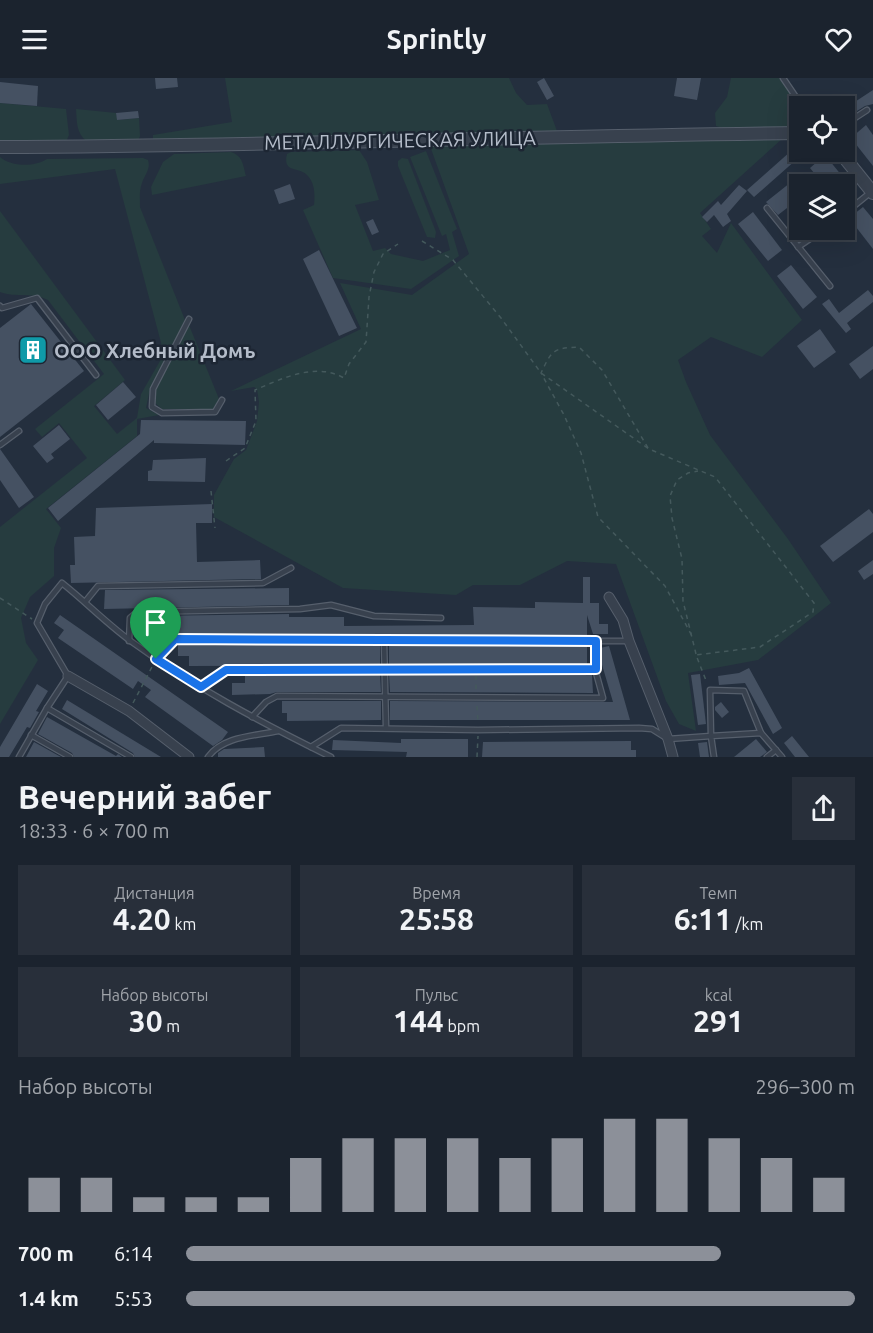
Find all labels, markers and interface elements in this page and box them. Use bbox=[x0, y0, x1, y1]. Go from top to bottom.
icon: menu bbox=[18, 23, 51, 56]
icon: heart bbox=[822, 23, 855, 56]
text: Sprintly bbox=[387, 24, 486, 54]
map controls bbox=[789, 96, 855, 240]
button: locate bbox=[789, 96, 855, 162]
street label: МЕТАЛЛУРГИЧЕСКАЯ УЛИЦА bbox=[264, 126, 536, 154]
button: layers bbox=[789, 174, 855, 240]
building icon: ООО Хлебный Домъ bbox=[17, 334, 49, 366]
place label: ООО Хлебный Домъ bbox=[54, 339, 256, 362]
pin bbox=[130, 597, 181, 659]
icon: arrive bbox=[139, 606, 172, 639]
button: share bbox=[792, 777, 855, 840]
text: Вечерний забег bbox=[18, 778, 271, 815]
text: 18:33 · 6 × 700 m bbox=[18, 819, 170, 842]
text: Дистанция bbox=[114, 884, 195, 902]
text: Время bbox=[412, 884, 461, 902]
text: Темп bbox=[700, 884, 737, 902]
text: 4.20 bbox=[113, 902, 171, 936]
text: 25:58 bbox=[399, 902, 474, 936]
text: 6:11 bbox=[674, 902, 732, 936]
text: km bbox=[171, 915, 196, 933]
text: /km bbox=[732, 915, 763, 933]
text: Набор высоты bbox=[101, 986, 208, 1004]
text: Пульс bbox=[415, 986, 458, 1004]
text: kcal bbox=[705, 986, 732, 1004]
text: 30 bbox=[129, 1004, 163, 1038]
text: 144 bbox=[393, 1004, 444, 1038]
text: 291 bbox=[693, 1004, 744, 1038]
text: m bbox=[163, 1017, 180, 1035]
text: bpm bbox=[444, 1017, 480, 1035]
text: Набор высоты bbox=[18, 1075, 153, 1098]
text: 296–300 m bbox=[756, 1075, 855, 1098]
text: 700 m bbox=[18, 1242, 74, 1265]
text: 6:14 bbox=[114, 1242, 153, 1265]
text: 1.4 km bbox=[18, 1287, 79, 1310]
text: 5:53 bbox=[114, 1287, 153, 1310]

